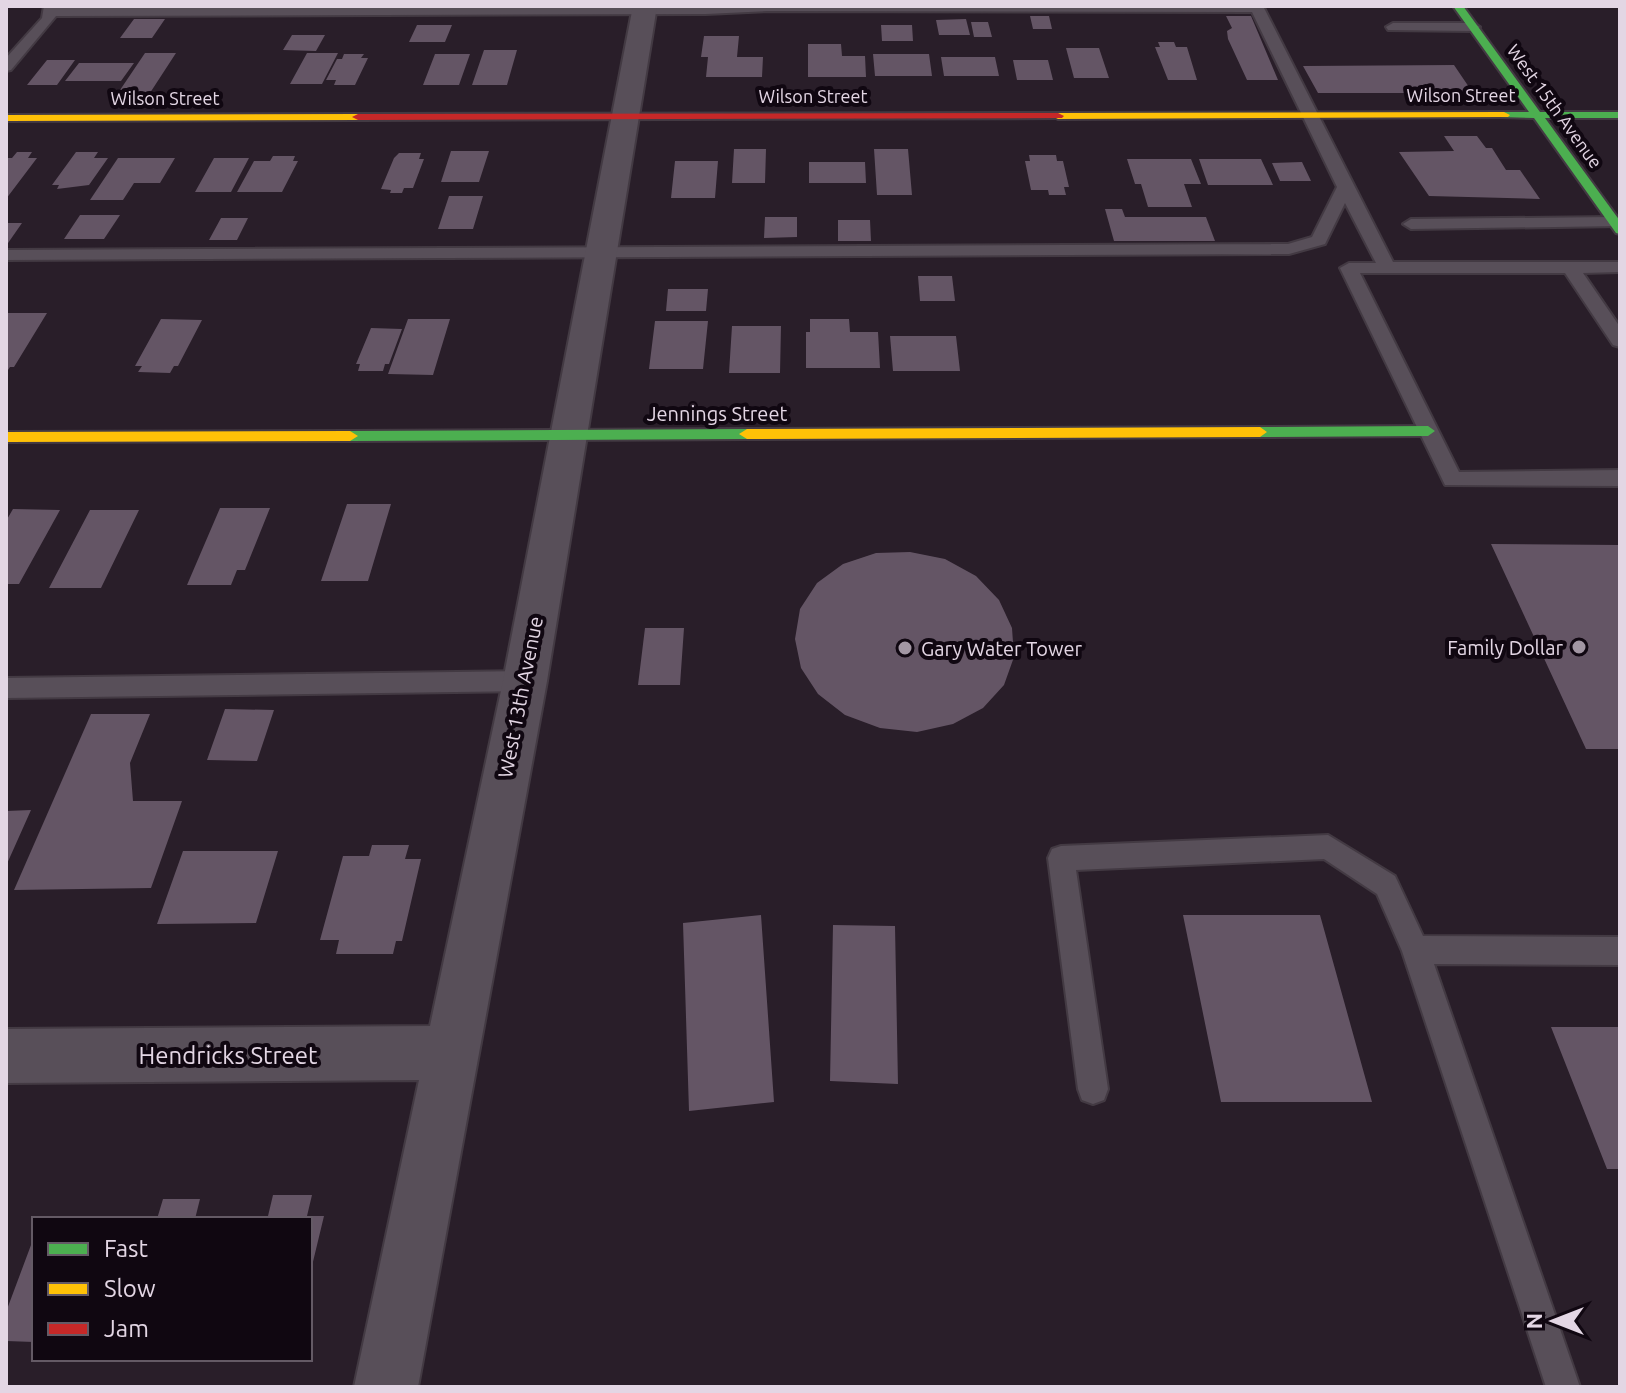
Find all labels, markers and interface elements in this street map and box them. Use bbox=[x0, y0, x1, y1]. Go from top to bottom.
street label: West 15th Avenue bbox=[1503, 40, 1607, 172]
street label: Wilson Street bbox=[1406, 85, 1516, 105]
street label: Wilson Street bbox=[758, 86, 868, 106]
street label: Wilson Street bbox=[110, 88, 220, 108]
street label: Jennings Street bbox=[647, 402, 787, 425]
street label: West 13th Avenue bbox=[493, 614, 547, 780]
place label: Family Dollar bbox=[1447, 636, 1563, 659]
place label: Gary Water Tower bbox=[921, 637, 1083, 660]
marker: Family Dollar bbox=[1570, 638, 1588, 656]
marker: Gary Water Tower bbox=[896, 639, 914, 657]
street label: Hendricks Street bbox=[139, 1042, 318, 1069]
legend bbox=[32, 1217, 312, 1361]
text: Fast bbox=[104, 1235, 148, 1262]
text: Slow bbox=[104, 1275, 156, 1302]
north arrow bbox=[1514, 1281, 1594, 1361]
text: N bbox=[1521, 1313, 1546, 1329]
text: Jam bbox=[104, 1315, 149, 1342]

